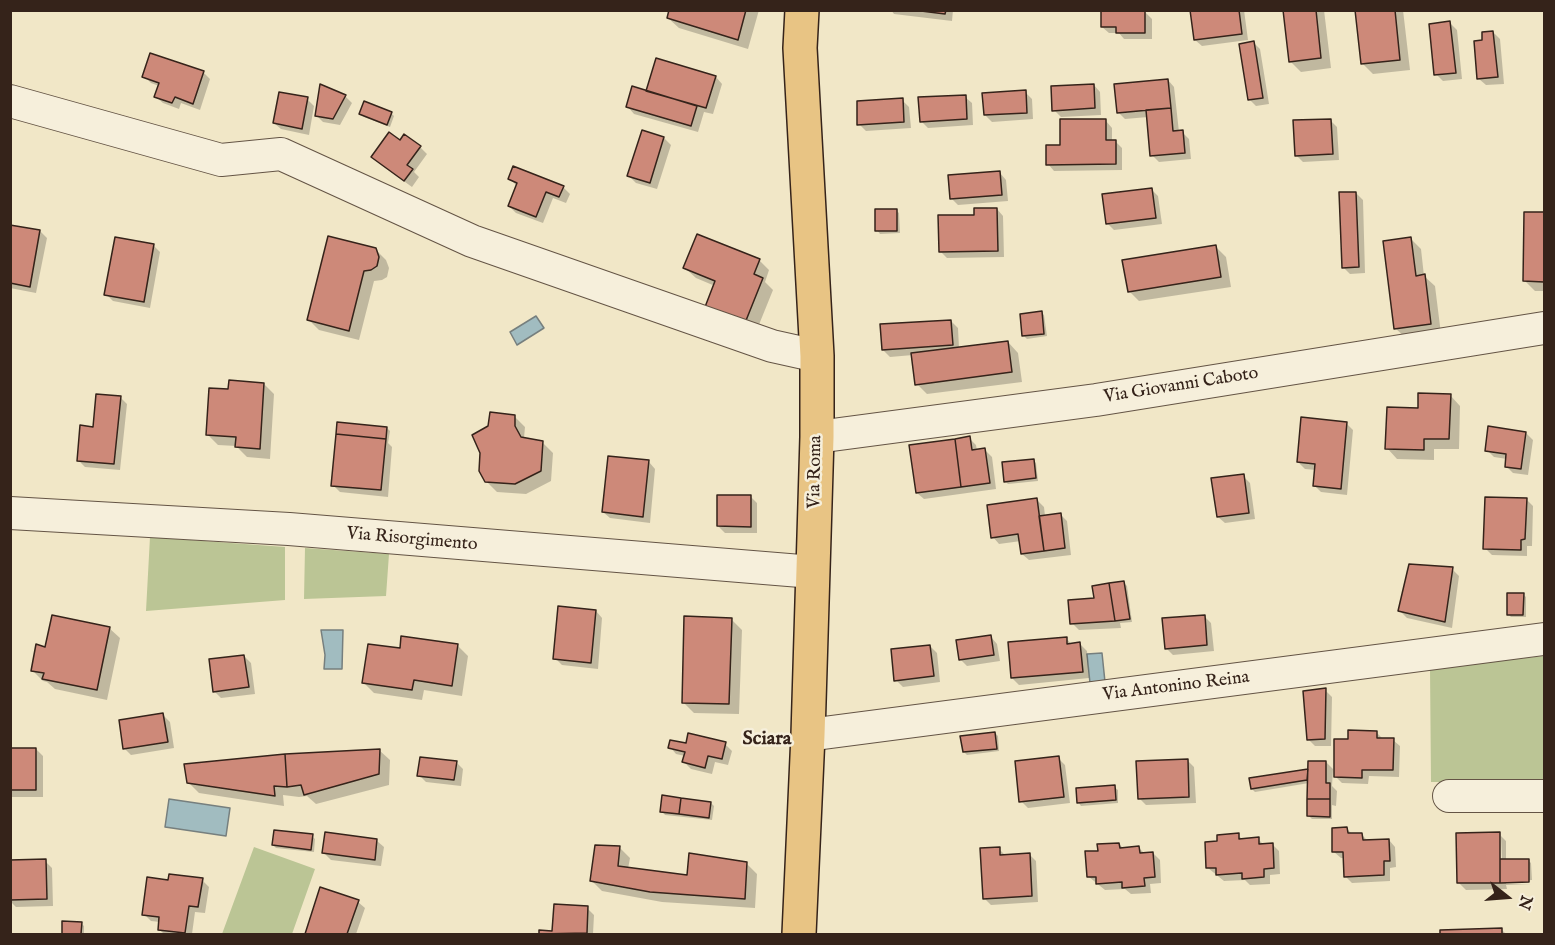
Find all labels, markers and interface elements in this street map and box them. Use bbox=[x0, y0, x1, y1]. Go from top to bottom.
street label: Via Giovanni Caboto bbox=[1102, 363, 1260, 409]
street label: Via Roma bbox=[805, 435, 827, 509]
street label: Via Risorgimento bbox=[346, 524, 478, 556]
street label: Via Antonino Reina bbox=[1102, 667, 1250, 707]
district label: Sciara bbox=[743, 728, 791, 752]
north arrow bbox=[1477, 867, 1537, 927]
text: N bbox=[1513, 893, 1536, 912]

